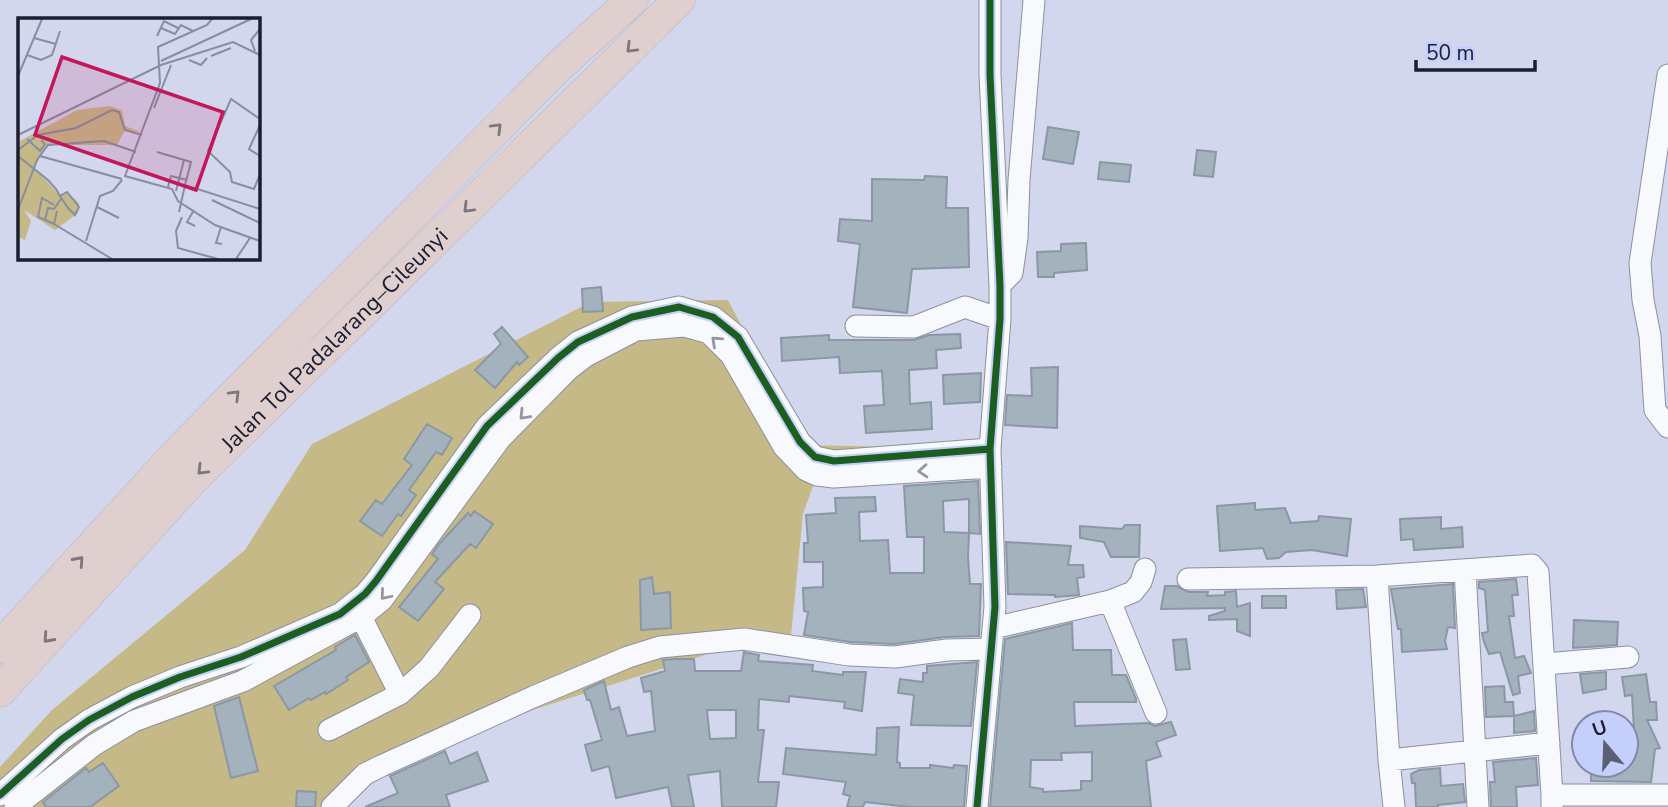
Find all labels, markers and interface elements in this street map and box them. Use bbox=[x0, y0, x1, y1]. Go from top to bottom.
inset map bbox=[18, 18, 259, 259]
scale bar bbox=[1416, 28, 1535, 72]
one-way arrow bbox=[626, 39, 639, 52]
text: 50 m bbox=[1426, 39, 1475, 67]
one-way arrow bbox=[489, 123, 502, 136]
one-way arrow bbox=[464, 199, 477, 212]
street label: Jalan Tol Padalarang–Cileunyi bbox=[213, 221, 455, 459]
one-way arrow bbox=[711, 337, 724, 350]
one-way arrow bbox=[226, 390, 239, 403]
one-way arrow bbox=[519, 407, 532, 420]
one-way arrow bbox=[197, 462, 210, 475]
one-way arrow bbox=[917, 463, 928, 478]
one-way arrow bbox=[71, 556, 83, 569]
one-way arrow bbox=[381, 587, 393, 600]
one-way arrow bbox=[44, 630, 56, 643]
north arrow bbox=[1570, 709, 1640, 779]
text: U bbox=[1589, 714, 1611, 743]

